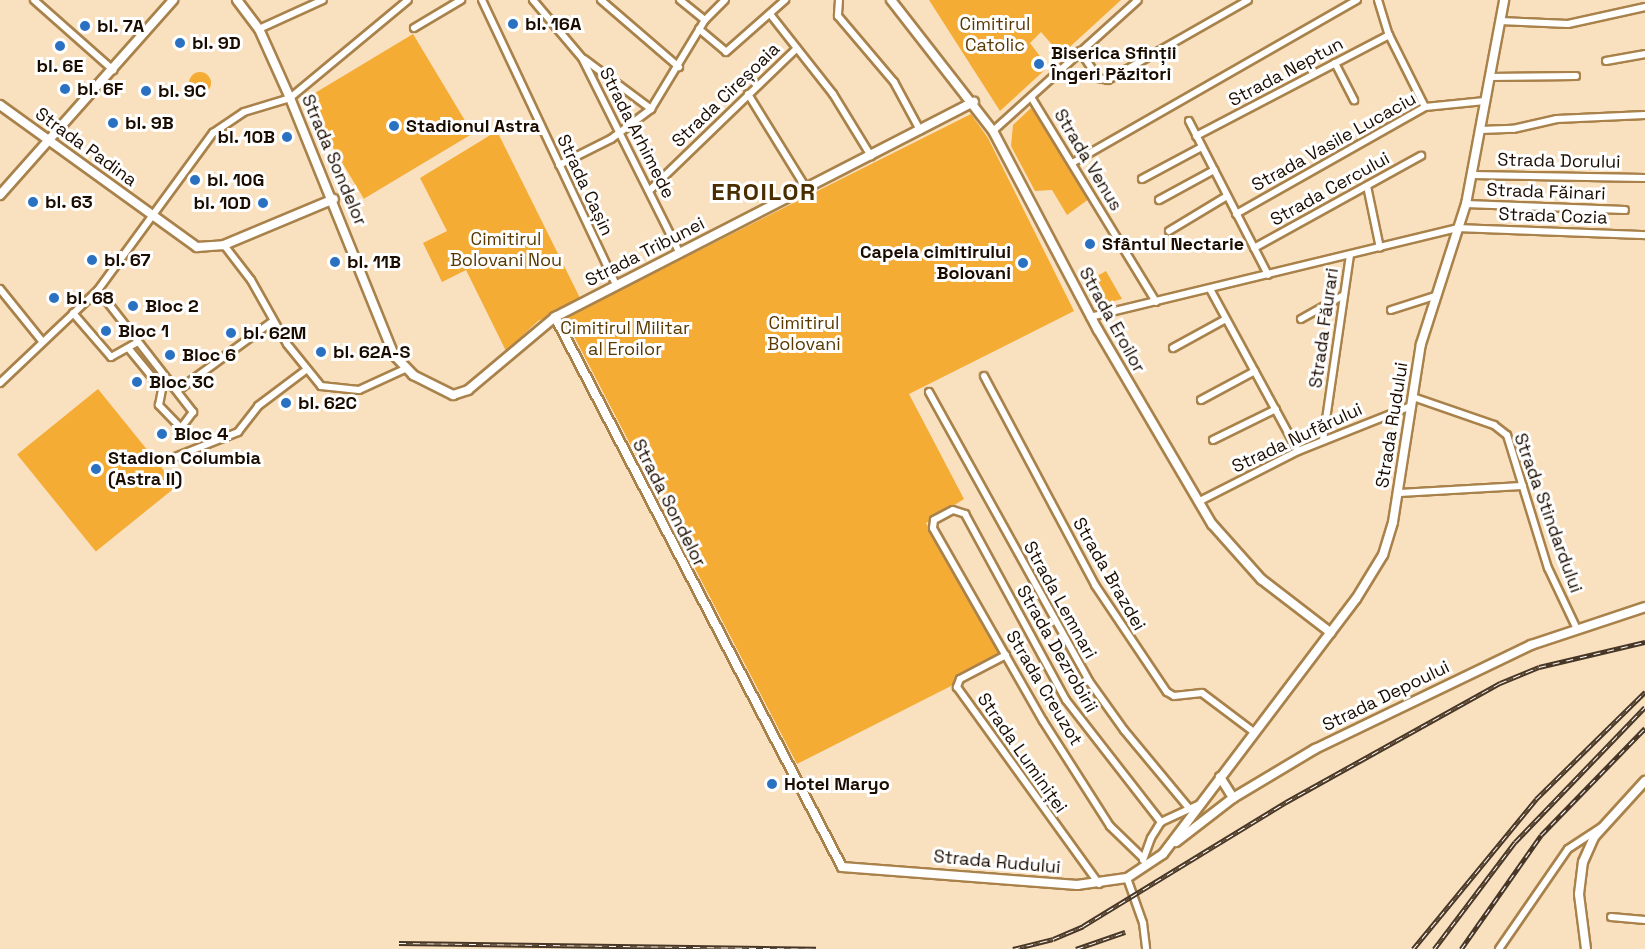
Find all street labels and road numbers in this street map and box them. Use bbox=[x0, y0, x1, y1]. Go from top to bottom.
street label: Strada Neptun bbox=[1225, 33, 1347, 111]
street label: Strada Cireșoaia bbox=[668, 38, 784, 152]
street label: Strada Arhimede bbox=[595, 64, 679, 202]
street label: Strada Vasile Lucaciu bbox=[1248, 88, 1420, 196]
street label: Strada Sondelor bbox=[297, 91, 371, 229]
street label: Strada Padina bbox=[31, 103, 141, 191]
street label: Strada Venus bbox=[1049, 105, 1127, 215]
street label: Strada Cașin bbox=[552, 131, 618, 239]
street label: Strada Cercului bbox=[1267, 147, 1393, 231]
street label: Strada Dorului bbox=[1497, 149, 1621, 173]
street label: Strada Făinari bbox=[1486, 179, 1606, 205]
street label: Strada Cozia bbox=[1498, 203, 1608, 229]
street label: Strada Tribunei bbox=[581, 213, 709, 291]
street label: Strada Eroilor bbox=[1074, 264, 1150, 376]
street label: Strada Făurari bbox=[1305, 266, 1343, 390]
street label: Strada Rudului bbox=[1371, 360, 1413, 490]
street label: Strada Nufărului bbox=[1228, 398, 1366, 478]
street label: Strada Stindardului bbox=[1509, 430, 1587, 596]
street label: Strada Sondelor bbox=[628, 436, 710, 570]
street label: Strada Brazdei bbox=[1068, 514, 1150, 634]
street label: Strada Lemnari bbox=[1019, 537, 1101, 663]
street label: Strada Dezrobirii bbox=[1012, 582, 1102, 716]
street label: Strada Creuzot bbox=[1001, 627, 1087, 749]
street label: Strada Depoului bbox=[1319, 656, 1453, 736]
street label: Strada Luminiței bbox=[973, 689, 1071, 817]
street label: Strada Rudului bbox=[933, 846, 1061, 878]

